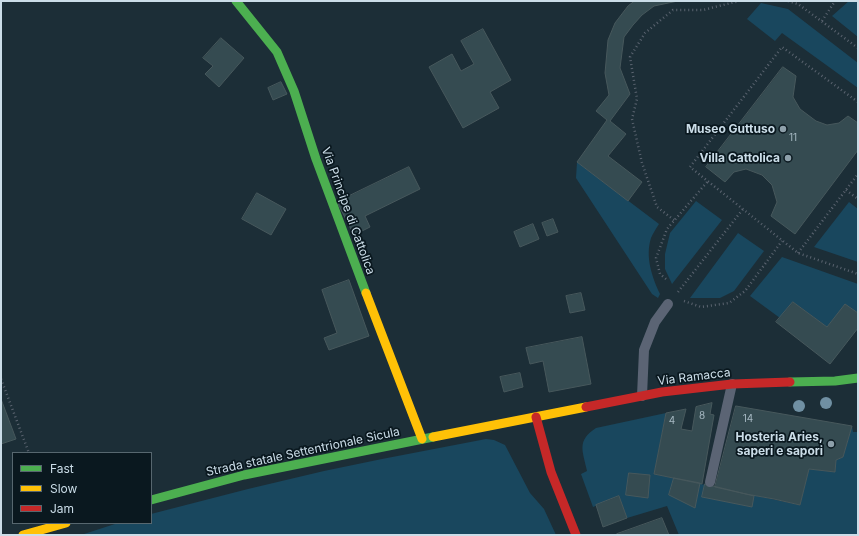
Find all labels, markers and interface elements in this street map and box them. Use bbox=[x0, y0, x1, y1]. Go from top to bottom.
place label: Museo Guttuso bbox=[686, 122, 775, 136]
marker: Museo Guttuso bbox=[778, 124, 788, 134]
house number: 11 bbox=[789, 132, 797, 144]
street label: Via Principe di Cattolica bbox=[318, 145, 378, 277]
place label: Villa Cattolica bbox=[699, 151, 780, 165]
marker: Villa Cattolica bbox=[783, 153, 793, 163]
street label: Via Ramacca bbox=[657, 365, 731, 389]
house number: 8 bbox=[699, 410, 705, 422]
house number: 14 bbox=[743, 413, 753, 425]
house number: 4 bbox=[669, 415, 675, 427]
street label: Strada statale Settentrionale Sicula bbox=[205, 424, 401, 480]
place label: Hosteria Aries, saperi e sapori bbox=[735, 430, 823, 458]
marker: Hosteria Aries, saperi e sapori bbox=[826, 439, 836, 449]
legend bbox=[12, 452, 152, 524]
text: Fast bbox=[50, 461, 74, 476]
text: Slow bbox=[50, 481, 77, 496]
text: Jam bbox=[50, 501, 74, 516]

